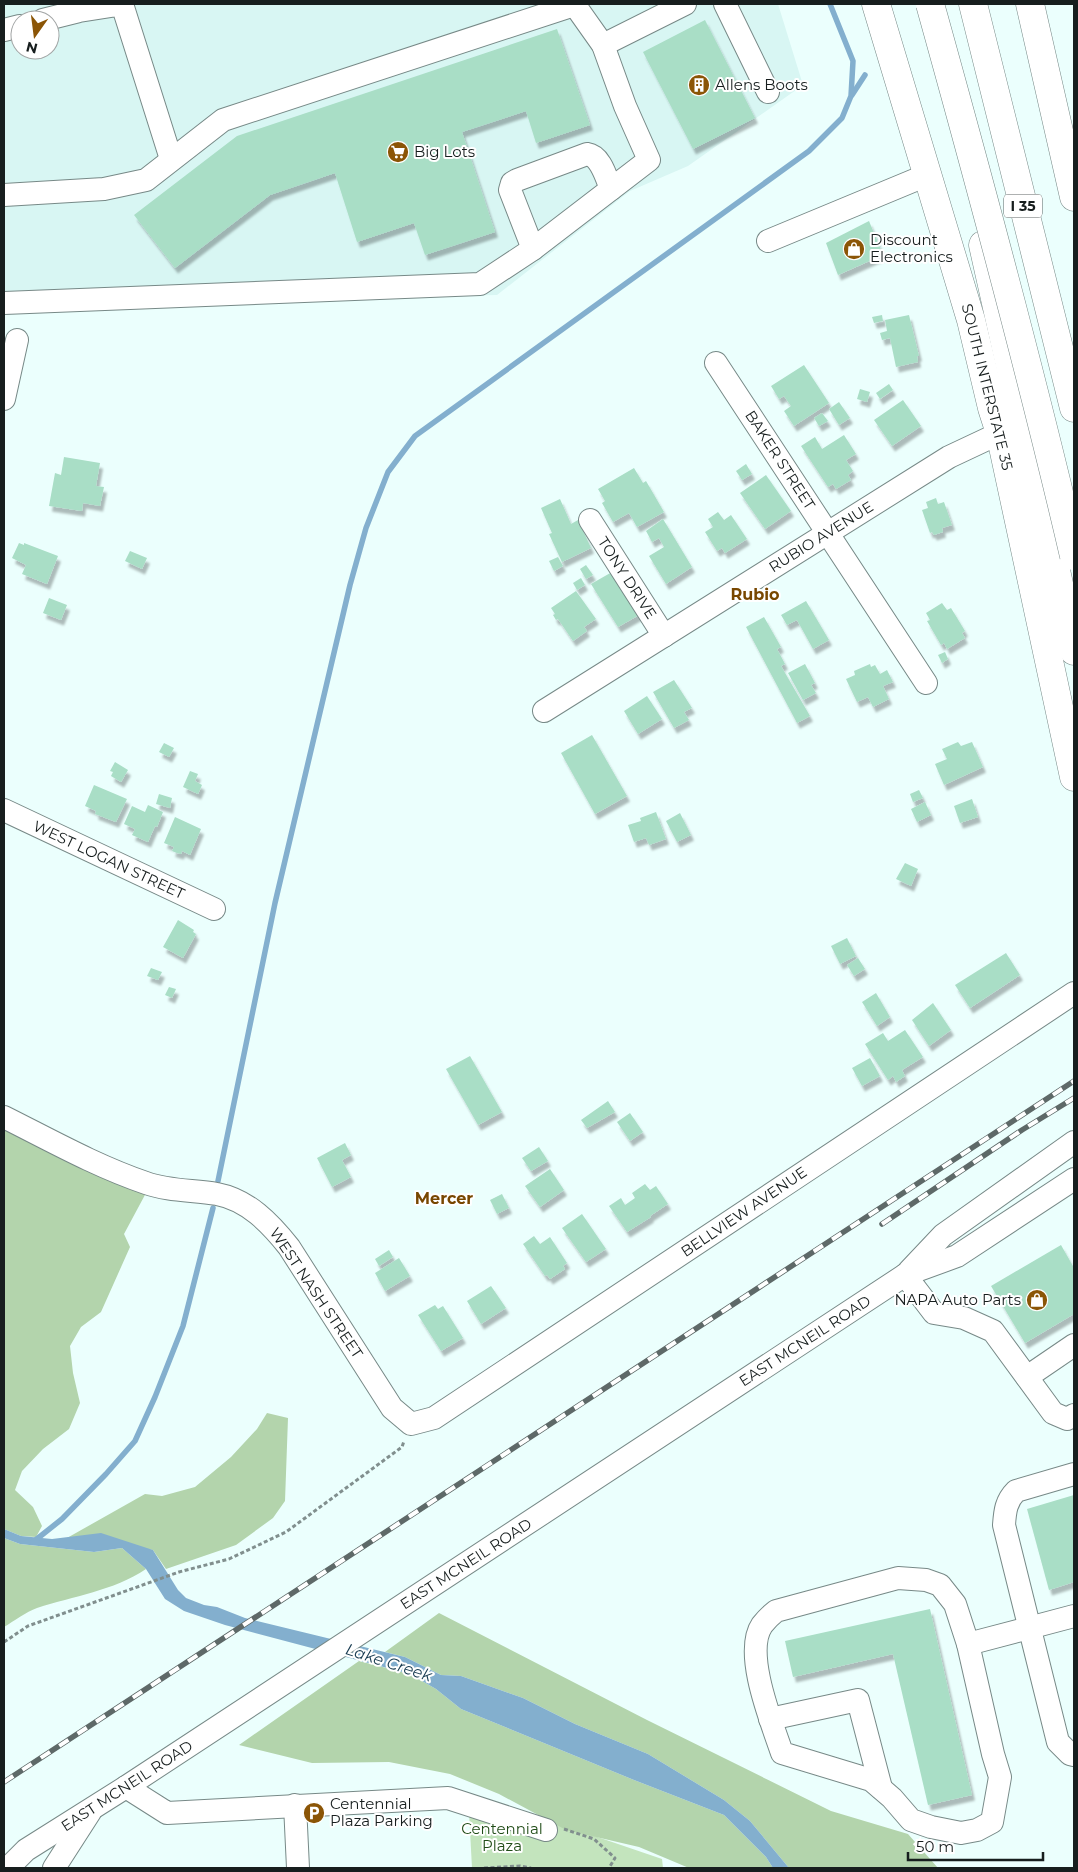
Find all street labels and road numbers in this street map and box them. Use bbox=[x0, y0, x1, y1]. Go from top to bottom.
road number: I 35 bbox=[1004, 195, 1042, 218]
street label: SOUTH INTERSTATE 35 bbox=[958, 302, 1017, 472]
street label: BAKER STREET bbox=[741, 406, 820, 513]
street label: RUBIO AVENUE bbox=[765, 497, 877, 576]
street label: TONY DRIVE bbox=[594, 533, 661, 622]
street label: WEST LOGAN STREET bbox=[30, 816, 188, 903]
street label: BELLVIEW AVENUE bbox=[677, 1162, 810, 1261]
street label: WEST NASH STREET bbox=[266, 1224, 367, 1362]
street label: EAST MCNEIL ROAD bbox=[735, 1291, 874, 1390]
street label: EAST MCNEIL ROAD bbox=[396, 1514, 535, 1613]
street label: EAST MCNEIL ROAD bbox=[57, 1736, 196, 1835]

